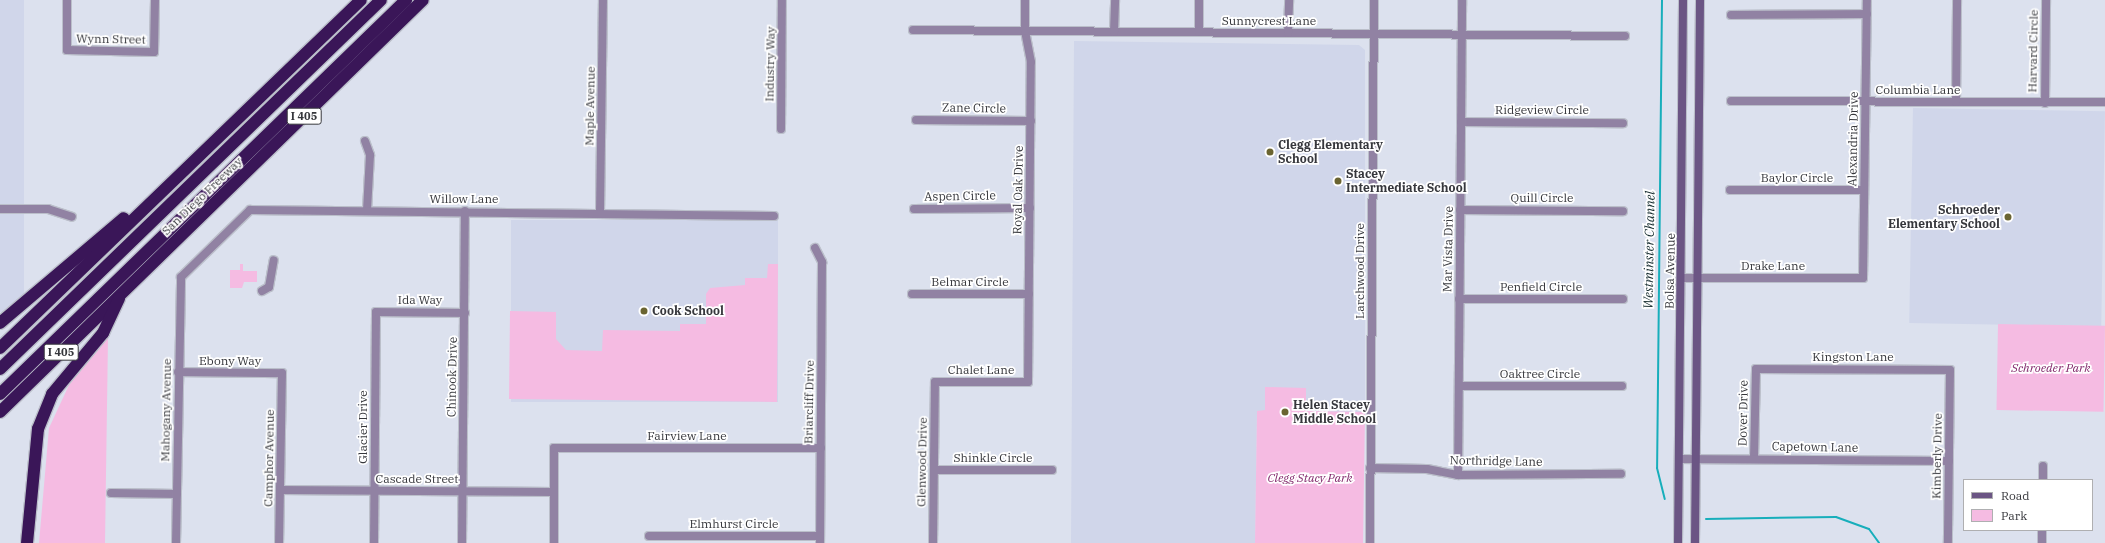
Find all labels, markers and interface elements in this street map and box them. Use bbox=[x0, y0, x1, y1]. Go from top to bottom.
street label: Harvard Circle bbox=[2025, 9, 2041, 93]
street label: Sunnycrest Lane bbox=[1222, 14, 1316, 28]
street label: Industry Way bbox=[762, 26, 778, 102]
street label: Wynn Street bbox=[76, 31, 146, 47]
street label: Maple Avenue bbox=[582, 66, 598, 146]
street label: Columbia Lane bbox=[1876, 83, 1960, 97]
street label: Alexandria Drive bbox=[1845, 91, 1861, 187]
street label: Zane Circle bbox=[942, 100, 1006, 116]
street label: Ridgeview Circle bbox=[1495, 103, 1589, 117]
road number: I 405 bbox=[286, 107, 322, 125]
place label: Clegg Elementary School bbox=[1278, 138, 1383, 166]
street label: Royal Oak Drive bbox=[1010, 145, 1026, 235]
marker: Clegg Elementary School bbox=[1265, 147, 1275, 157]
street label: San Diego Freeway bbox=[159, 154, 245, 238]
place label: Stacey Intermediate School bbox=[1346, 167, 1467, 195]
street label: Baylor Circle bbox=[1761, 171, 1833, 185]
marker: Stacey Intermediate School bbox=[1333, 176, 1343, 186]
street label: Aspen Circle bbox=[924, 188, 996, 204]
street label: Quill Circle bbox=[1511, 191, 1573, 205]
water label: Westminster Channel bbox=[1641, 191, 1659, 309]
street label: Willow Lane bbox=[430, 192, 498, 206]
place label: Schroeder Elementary School bbox=[1888, 203, 2000, 231]
street label: Mar Vista Drive bbox=[1440, 206, 1456, 292]
marker: Schroeder Elementary School bbox=[2003, 212, 2013, 222]
street label: Larchwood Drive bbox=[1353, 223, 1367, 319]
street label: Bolsa Avenue bbox=[1662, 233, 1678, 309]
street label: Drake Lane bbox=[1741, 259, 1805, 273]
street label: Belmar Circle bbox=[931, 275, 1009, 289]
street label: Penfield Circle bbox=[1500, 280, 1582, 294]
street label: Ida Way bbox=[398, 293, 442, 307]
place label: Cook School bbox=[652, 304, 724, 318]
marker: Cook School bbox=[639, 306, 649, 316]
street label: Chinook Drive bbox=[444, 337, 460, 417]
road number: I 405 bbox=[43, 343, 79, 361]
street label: Kingston Lane bbox=[1812, 350, 1894, 364]
street label: Ebony Way bbox=[199, 354, 261, 368]
street label: Mahogany Avenue bbox=[158, 358, 174, 462]
street label: Briarcliff Drive bbox=[801, 360, 817, 444]
park label: Schroeder Park bbox=[2011, 361, 2091, 375]
street label: Chalet Lane bbox=[948, 363, 1014, 377]
street label: Oaktree Circle bbox=[1500, 367, 1580, 381]
street label: Dover Drive bbox=[1735, 380, 1751, 446]
street label: Glacier Drive bbox=[356, 390, 370, 464]
place label: Helen Stacey Middle School bbox=[1293, 398, 1376, 426]
marker: Helen Stacey Middle School bbox=[1280, 407, 1290, 417]
street label: Camphor Avenue bbox=[261, 409, 277, 507]
street label: Kimberly Drive bbox=[1929, 413, 1945, 499]
street label: Glenwood Drive bbox=[914, 417, 930, 507]
street label: Fairview Lane bbox=[647, 429, 727, 443]
street label: Capetown Lane bbox=[1772, 439, 1858, 455]
street label: Shinkle Circle bbox=[954, 451, 1032, 465]
street label: Northridge Lane bbox=[1449, 453, 1543, 469]
park label: Clegg Stacy Park bbox=[1267, 471, 1353, 485]
street label: Cascade Street bbox=[375, 472, 459, 486]
legend bbox=[1963, 479, 2093, 531]
text: Road bbox=[2001, 488, 2030, 503]
text: Park bbox=[2001, 508, 2027, 523]
street label: Elmhurst Circle bbox=[690, 517, 778, 531]

